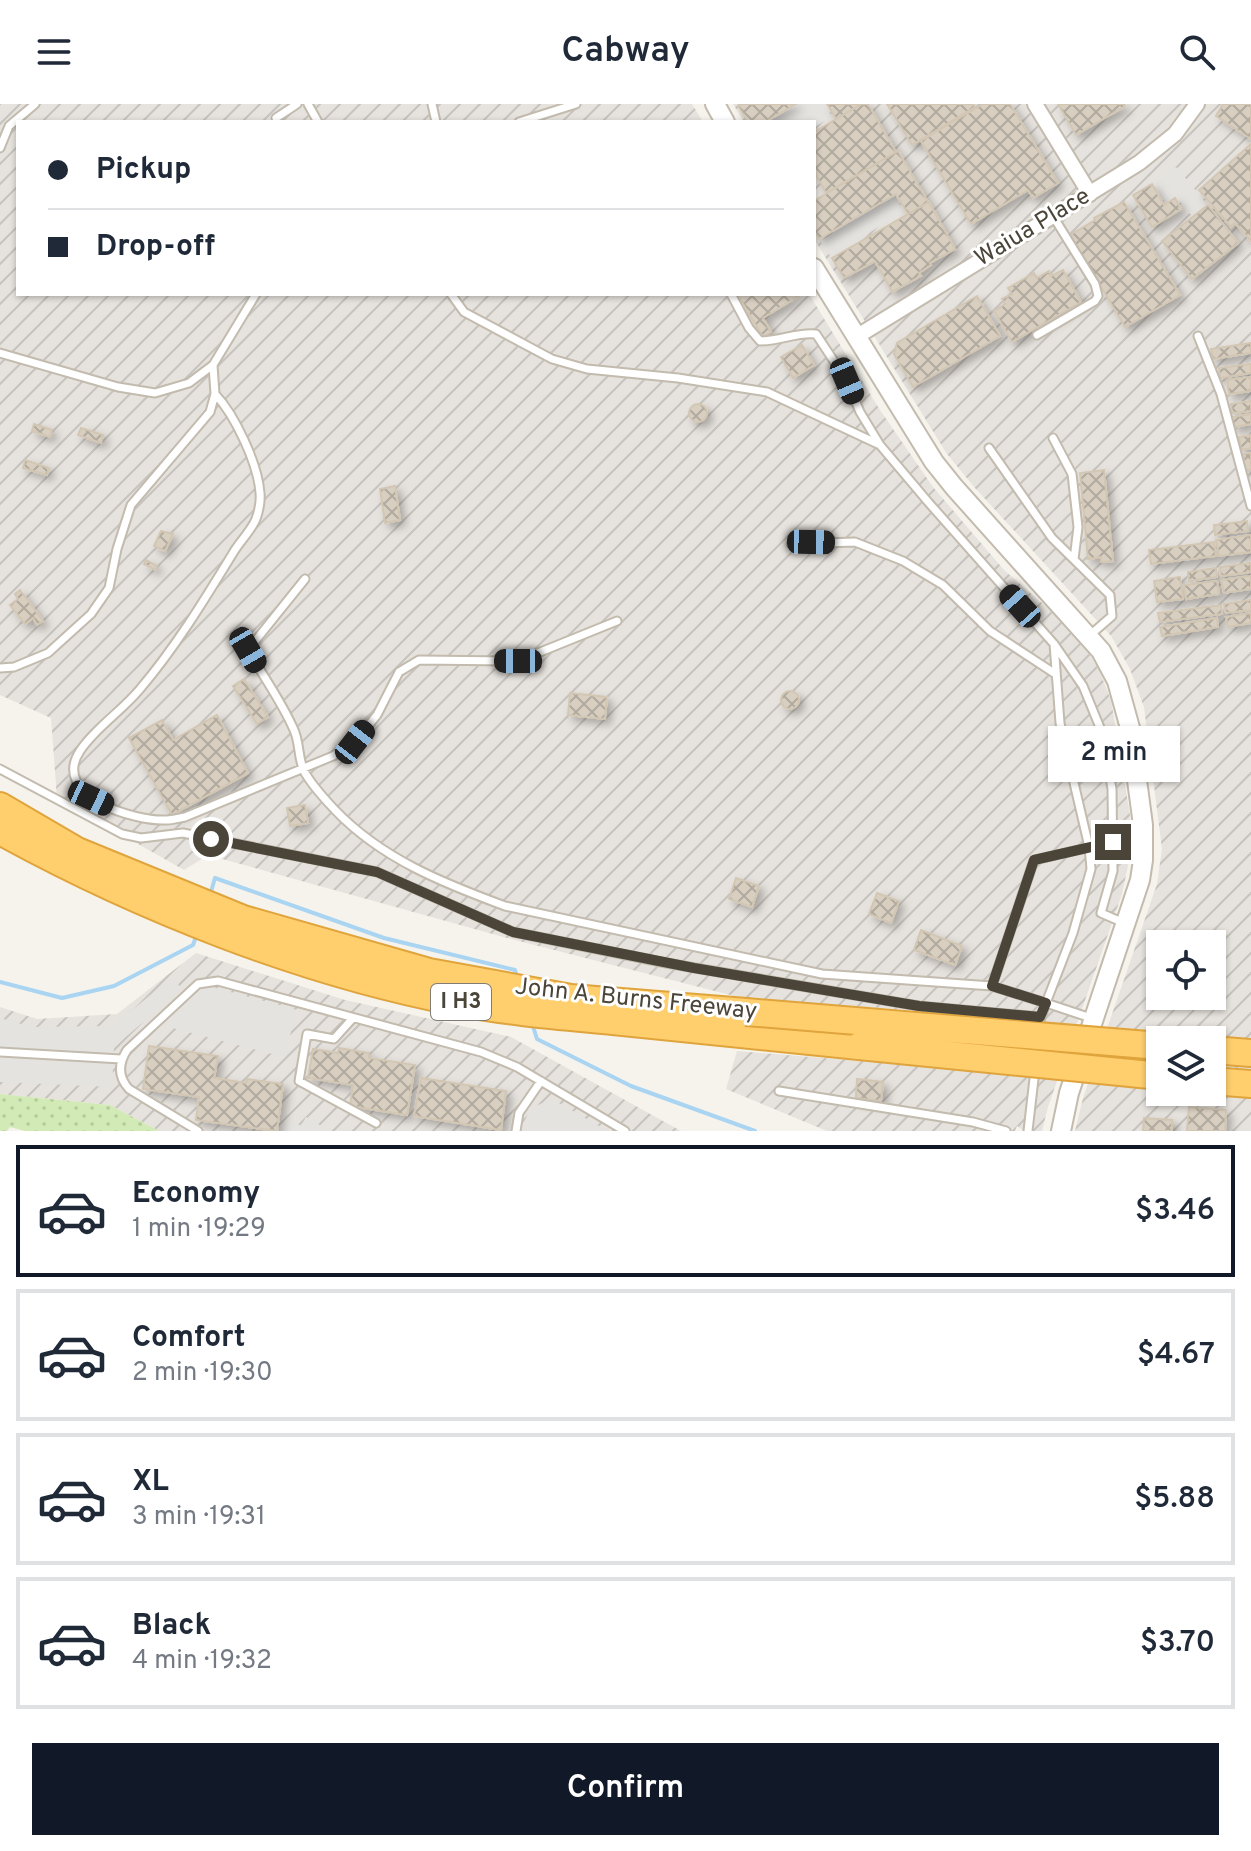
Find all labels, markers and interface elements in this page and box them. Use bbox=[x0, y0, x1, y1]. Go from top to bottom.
text: Cabway bbox=[561, 29, 690, 75]
icon: menu bbox=[32, 30, 76, 74]
icon: search bbox=[1175, 30, 1219, 74]
text: Pickup bbox=[96, 152, 191, 189]
street label: Waiua Place bbox=[970, 182, 1096, 274]
text: Drop-off bbox=[96, 229, 215, 266]
car bbox=[827, 354, 867, 408]
car bbox=[787, 530, 835, 554]
car bbox=[995, 580, 1045, 632]
car bbox=[226, 623, 270, 677]
car bbox=[494, 649, 542, 673]
car bbox=[331, 716, 379, 768]
callout: 2 min bbox=[1047, 726, 1179, 782]
text: 2 min bbox=[1080, 737, 1148, 770]
car bbox=[64, 777, 118, 819]
route start bbox=[193, 821, 229, 857]
route end bbox=[1095, 824, 1131, 860]
map controls bbox=[1146, 930, 1226, 1106]
button: locate bbox=[1146, 930, 1226, 1010]
street label: John A. Burns Freeway bbox=[513, 972, 759, 1028]
road number: I H3 bbox=[431, 984, 491, 1020]
button: layers bbox=[1146, 1026, 1226, 1106]
icon: car bbox=[36, 1175, 108, 1247]
text: Economy bbox=[132, 1176, 260, 1213]
text: $3.46 bbox=[1135, 1193, 1215, 1230]
text: 1 min · 19:29 bbox=[132, 1213, 266, 1246]
icon: car bbox=[36, 1319, 108, 1391]
text: Comfort bbox=[132, 1320, 245, 1357]
text: $4.67 bbox=[1137, 1337, 1215, 1374]
text: 2 min · 19:30 bbox=[132, 1357, 273, 1390]
icon: car bbox=[36, 1463, 108, 1535]
text: XL bbox=[132, 1464, 169, 1501]
text: $5.88 bbox=[1134, 1481, 1215, 1518]
text: 3 min · 19:31 bbox=[132, 1501, 266, 1534]
icon: car bbox=[36, 1607, 108, 1679]
text: Black bbox=[132, 1608, 211, 1645]
text: $3.70 bbox=[1140, 1625, 1215, 1662]
text: 4 min · 19:32 bbox=[132, 1645, 272, 1678]
button: Confirm bbox=[32, 1743, 1219, 1835]

